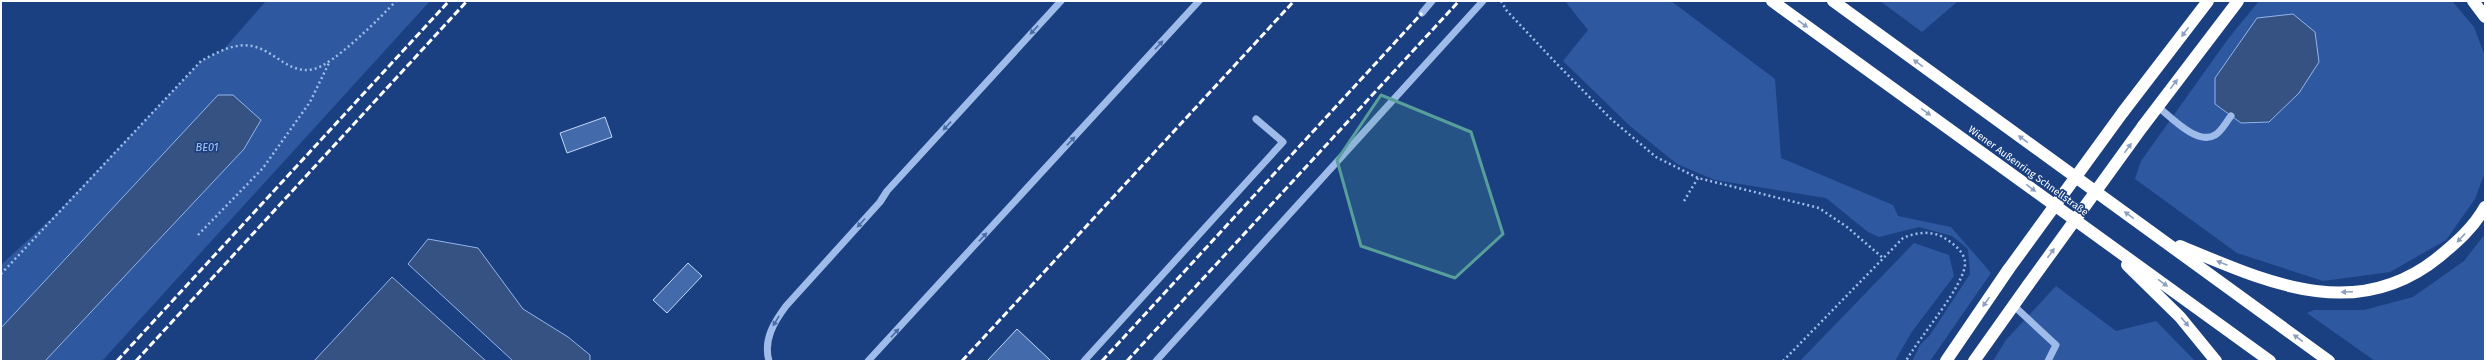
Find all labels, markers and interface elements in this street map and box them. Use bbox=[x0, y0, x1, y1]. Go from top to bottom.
one-way arrow bbox=[1798, 20, 1809, 28]
one-way arrow bbox=[1030, 25, 1039, 35]
one-way arrow bbox=[2181, 27, 2189, 37]
one-way arrow bbox=[1154, 40, 1163, 51]
one-way arrow bbox=[1913, 59, 1923, 67]
one-way arrow bbox=[2170, 78, 2179, 89]
one-way arrow bbox=[1920, 108, 1931, 116]
one-way arrow bbox=[942, 120, 951, 131]
street label: Wiener Außenring Schnellstraße bbox=[1966, 123, 2090, 219]
one-way arrow bbox=[2018, 135, 2029, 143]
one-way arrow bbox=[1066, 136, 1075, 146]
water label: BE01 bbox=[196, 141, 219, 154]
one-way arrow bbox=[2123, 142, 2132, 153]
one-way arrow bbox=[2026, 184, 2036, 192]
one-way arrow bbox=[2123, 211, 2134, 219]
one-way arrow bbox=[856, 218, 866, 228]
one-way arrow bbox=[978, 232, 987, 242]
one-way arrow bbox=[2457, 233, 2466, 242]
one-way arrow bbox=[2047, 248, 2055, 258]
one-way arrow bbox=[2216, 260, 2227, 266]
one-way arrow bbox=[2158, 279, 2168, 287]
one-way arrow bbox=[2341, 289, 2353, 296]
one-way arrow bbox=[1982, 297, 1990, 307]
one-way arrow bbox=[772, 315, 779, 326]
one-way arrow bbox=[2181, 317, 2190, 328]
one-way arrow bbox=[890, 328, 900, 338]
one-way arrow bbox=[2293, 334, 2303, 342]

